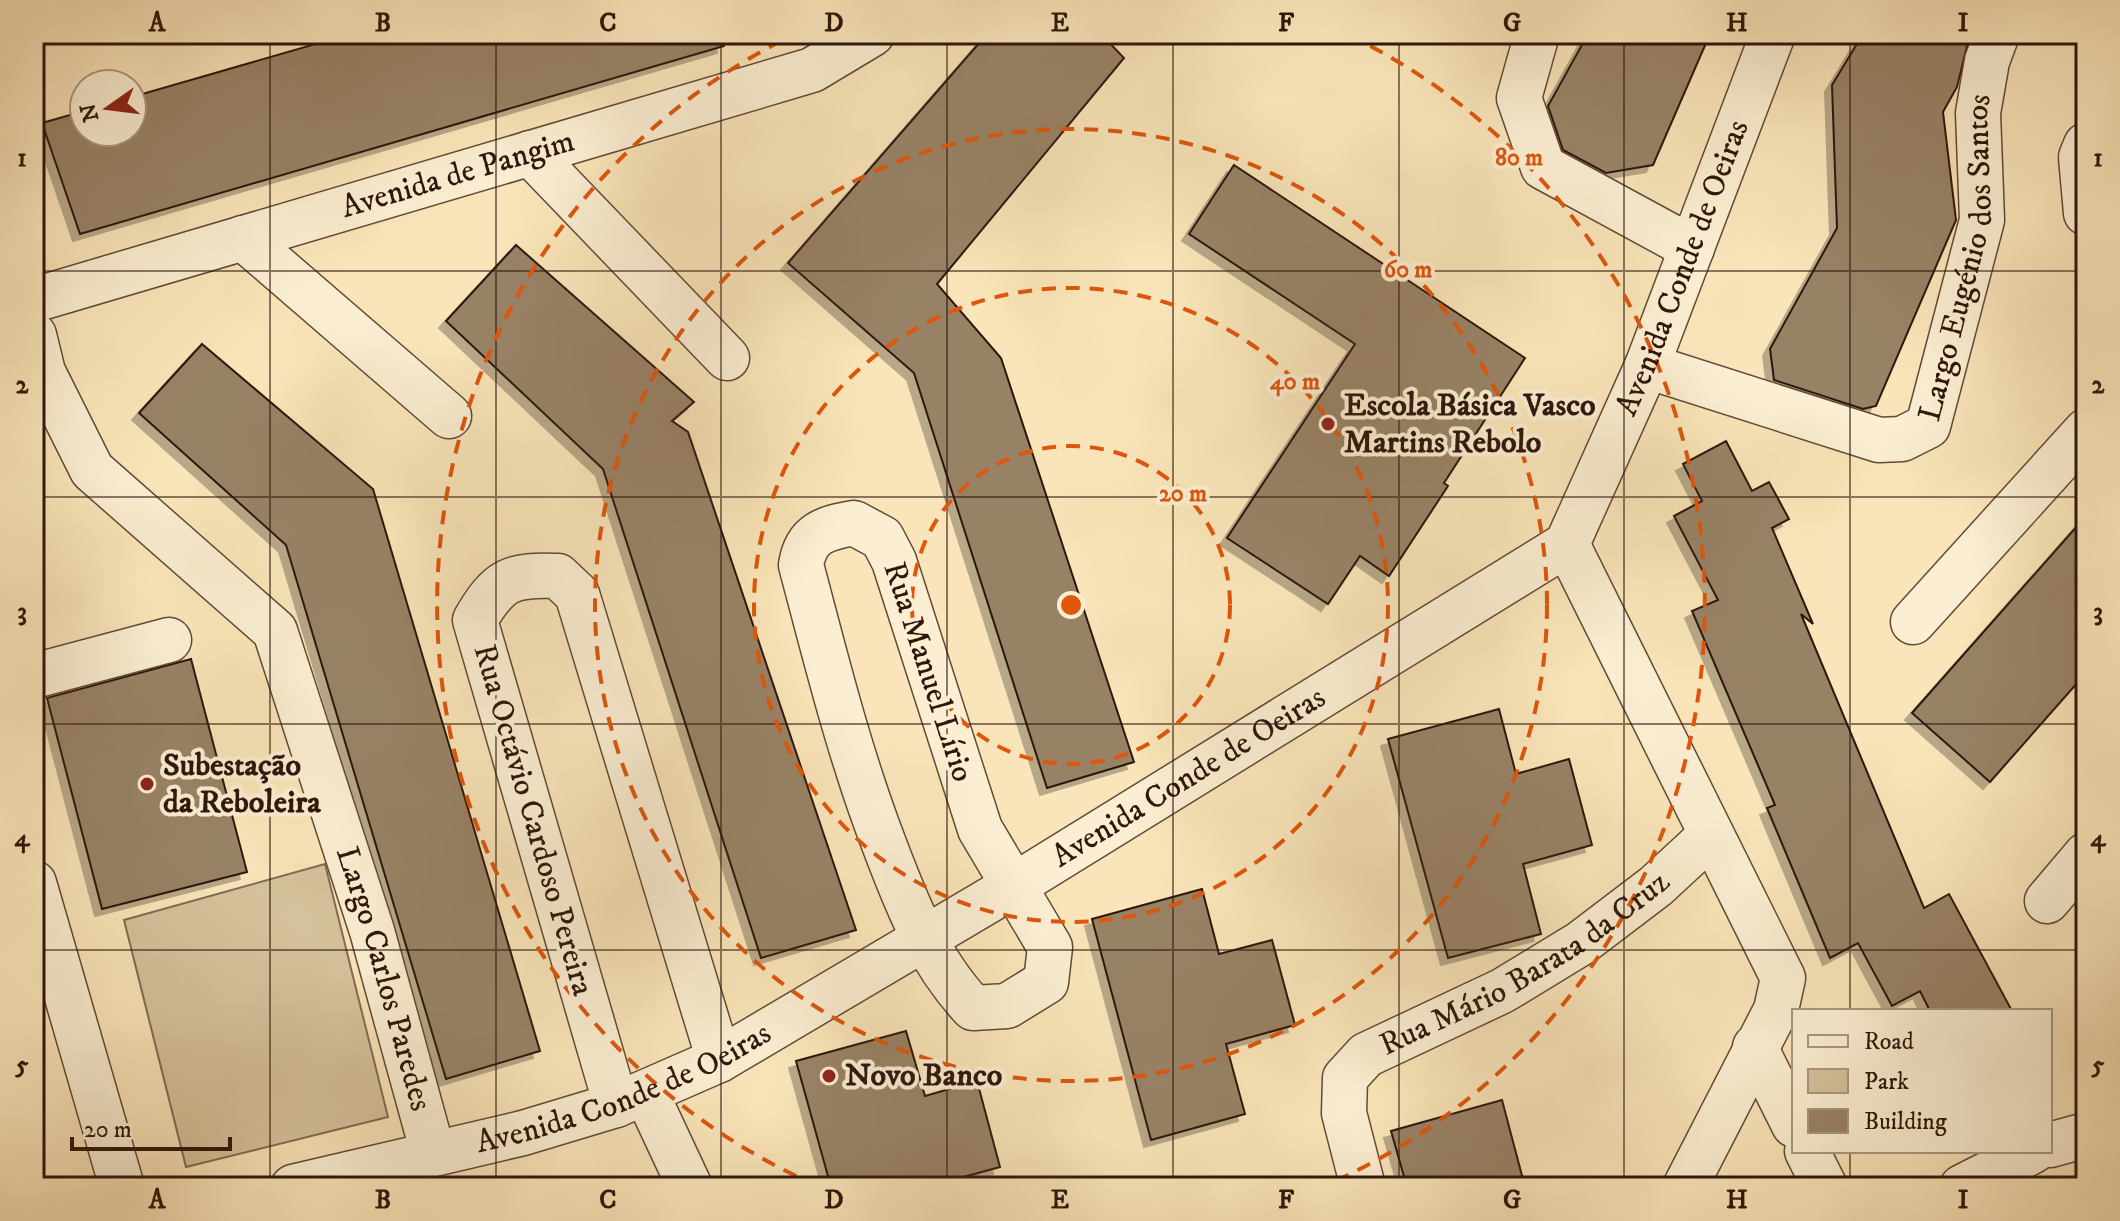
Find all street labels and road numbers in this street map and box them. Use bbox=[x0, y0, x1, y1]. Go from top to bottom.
street label: Largo Eugénio dos Santos bbox=[1910, 91, 2002, 426]
street label: Avenida Conde de Oeiras bbox=[1607, 114, 1759, 422]
street label: Avenida de Pangim bbox=[337, 121, 579, 228]
street label: Rua Manuel Lírio bbox=[874, 557, 982, 787]
street label: Rua Octávio Cardoso Pereira bbox=[464, 640, 602, 1001]
street label: Avenida Conde de Oeiras bbox=[1045, 678, 1333, 877]
street label: Largo Carlos Paredes bbox=[326, 842, 441, 1115]
street label: Rua Mário Barata da Cruz bbox=[1374, 863, 1679, 1066]
street label: Avenida Conde de Oeiras bbox=[472, 1014, 779, 1163]

